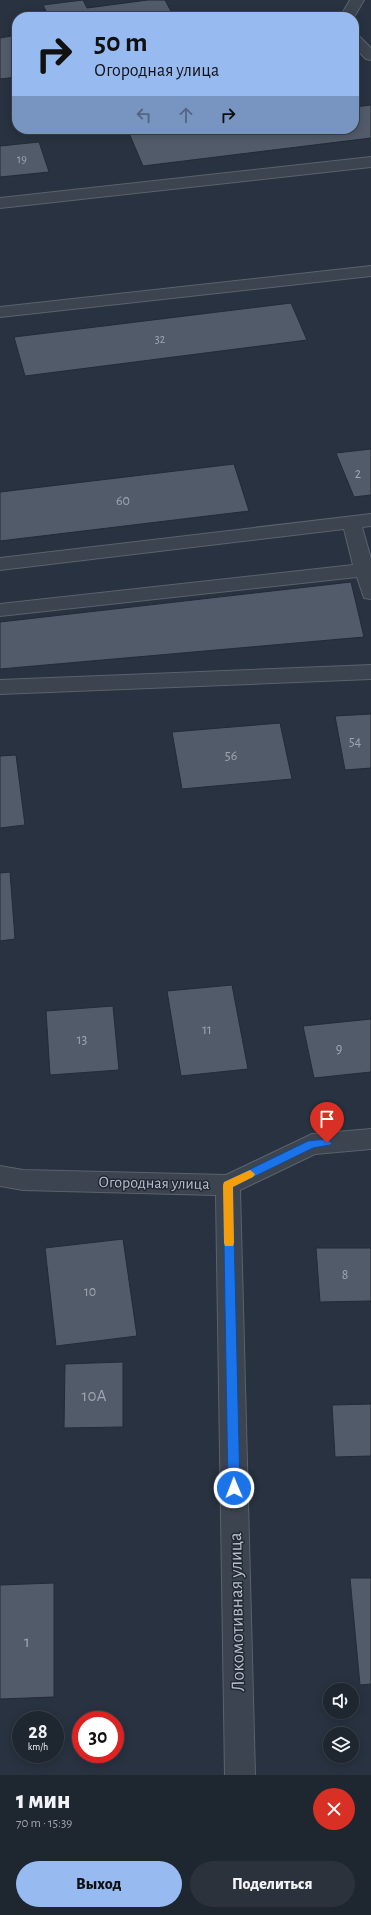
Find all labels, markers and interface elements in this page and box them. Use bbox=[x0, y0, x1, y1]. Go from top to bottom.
icon: right bbox=[28, 28, 80, 80]
text: 50 m bbox=[94, 29, 148, 57]
text: Огородная улица bbox=[94, 62, 219, 80]
icon: left bbox=[133, 104, 155, 126]
icon: ahead bbox=[175, 104, 197, 126]
icon: right bbox=[217, 104, 239, 126]
house number: 19 bbox=[17, 153, 27, 165]
house number: 32 bbox=[155, 333, 166, 345]
house number: 2 bbox=[355, 467, 361, 481]
house number: 60 bbox=[116, 494, 130, 508]
house number: 54 bbox=[349, 735, 362, 749]
house number: 56 bbox=[225, 749, 237, 763]
house number: 11 bbox=[202, 1023, 212, 1037]
house number: 13 bbox=[77, 1033, 88, 1047]
house number: 9 bbox=[336, 1042, 342, 1056]
pin bbox=[310, 1102, 344, 1143]
icon: arrive bbox=[316, 1108, 338, 1130]
street label: Огородная улица bbox=[98, 1174, 210, 1193]
house number: 8 bbox=[342, 1268, 348, 1282]
house number: 10 bbox=[84, 1285, 96, 1299]
house number: 10А bbox=[82, 1387, 106, 1404]
position arrow bbox=[213, 1467, 255, 1509]
street label: Локомотивная улица bbox=[226, 1532, 248, 1692]
house number: 1 bbox=[24, 1633, 30, 1650]
map controls bbox=[323, 1683, 359, 1763]
button: sound bbox=[323, 1683, 359, 1719]
speed limit sign: 30 bbox=[72, 1711, 124, 1763]
text: 28 bbox=[28, 1722, 48, 1742]
button: layers bbox=[323, 1727, 359, 1763]
text: km/h bbox=[28, 1742, 48, 1752]
button: close bbox=[313, 1788, 355, 1830]
text: 1 мин bbox=[16, 1789, 70, 1813]
text: 70 m · 15:39 bbox=[16, 1817, 72, 1830]
button: Выход bbox=[16, 1861, 182, 1907]
button: Поделиться bbox=[190, 1861, 355, 1907]

